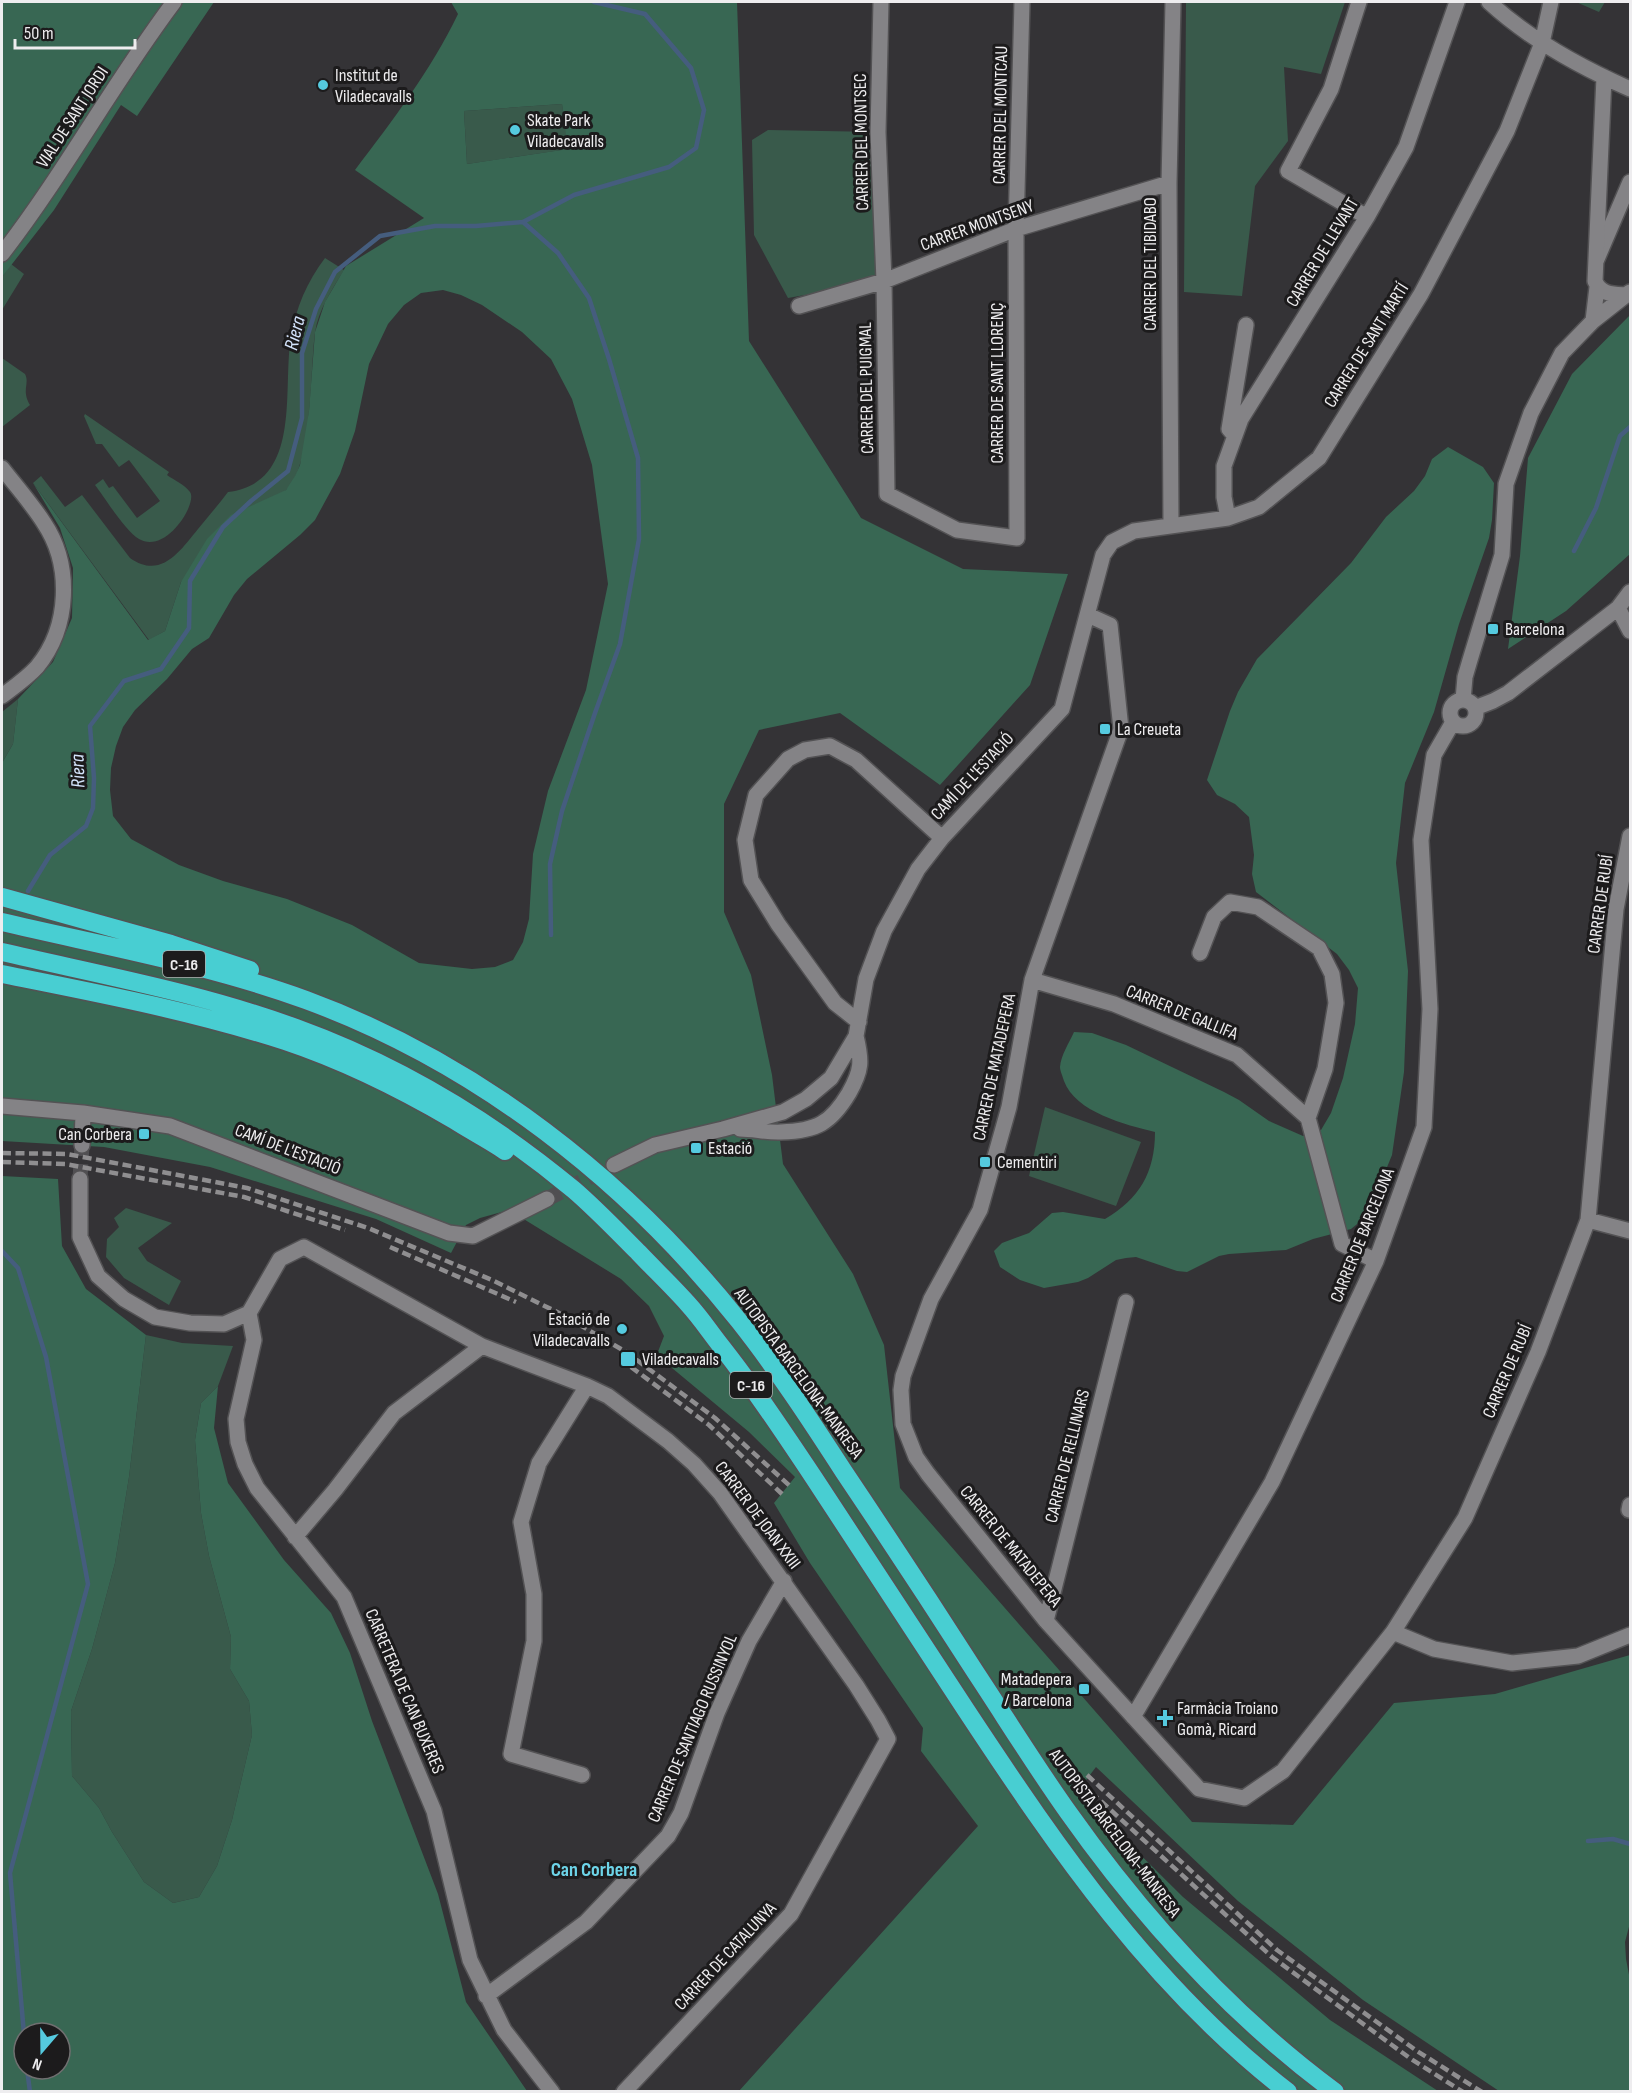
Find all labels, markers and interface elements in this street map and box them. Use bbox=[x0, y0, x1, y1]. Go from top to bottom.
scale bar bbox=[15, 12, 135, 50]
text: 50 m bbox=[24, 23, 54, 44]
street label: CARRER DEL MONTCAU bbox=[989, 46, 1012, 184]
street label: VIAL DE SANT JORDI bbox=[32, 63, 113, 172]
place label: Institut de Viladecavalls bbox=[335, 65, 412, 107]
street label: CARRER DEL MONTSEC bbox=[850, 73, 873, 211]
marker: Institut de Viladecavalls bbox=[316, 78, 330, 92]
place label: Skate Park Viladecavalls bbox=[527, 110, 604, 152]
marker: Skate Park Viladecavalls bbox=[508, 123, 522, 137]
street label: CARRER DE LLEVANT bbox=[1282, 194, 1363, 311]
street label: CARRER MONTSENY bbox=[917, 195, 1037, 256]
street label: CARRER DEL TIBIDABO bbox=[1140, 197, 1161, 331]
street label: CARRER DE SANT MARTÍ bbox=[1320, 279, 1413, 411]
street label: CARRER DE SANT LLORENÇ bbox=[987, 302, 1008, 464]
water label: Riera bbox=[279, 314, 311, 353]
street label: CARRER DEL PUIGMAL bbox=[855, 322, 878, 454]
place label: Barcelona bbox=[1505, 619, 1565, 640]
marker: Barcelona bbox=[1486, 622, 1500, 636]
place label: La Creueta bbox=[1117, 719, 1181, 740]
marker: La Creueta bbox=[1098, 722, 1112, 736]
street label: CAMÍ DE L'ESTACIÓ bbox=[927, 728, 1018, 824]
water label: Riera bbox=[65, 754, 91, 788]
street label: CARRER DE RUBÍ bbox=[1583, 853, 1618, 955]
road number: C-16 bbox=[163, 951, 205, 977]
street label: CARRER DE GALLIFA bbox=[1123, 980, 1241, 1045]
street label: CARRER DE MATADEPERA bbox=[969, 991, 1020, 1143]
street label: CAMÍ DE L'ESTACIÓ bbox=[232, 1120, 344, 1179]
place label: Can Corbera bbox=[58, 1124, 132, 1145]
marker: Can Corbera bbox=[137, 1127, 151, 1141]
place label: Estació bbox=[708, 1138, 752, 1159]
marker: Estació bbox=[689, 1141, 703, 1155]
place label: Cementiri bbox=[997, 1152, 1057, 1173]
marker: Cementiri bbox=[978, 1155, 992, 1169]
street label: CARRER DE BARCELONA bbox=[1326, 1165, 1399, 1305]
street label: AUTOPISTA BARCELONA-MANRESA bbox=[729, 1283, 868, 1463]
place label: Estació de Viladecavalls bbox=[533, 1309, 610, 1351]
street label: CARRER DE RUBÍ bbox=[1478, 1321, 1537, 1421]
marker: Estació de Viladecavalls bbox=[615, 1322, 629, 1336]
place label: Viladecavalls bbox=[642, 1349, 719, 1370]
marker: Viladecavalls bbox=[619, 1350, 637, 1368]
road number: C-16 bbox=[730, 1372, 772, 1398]
street label: CARRER DE RELLINARS bbox=[1041, 1387, 1094, 1525]
street label: CARRER DE JOAN XXIII bbox=[710, 1457, 805, 1573]
street label: CARRER DE MATADEPERA bbox=[955, 1481, 1066, 1611]
street label: CARRETERA DE CAN BUXERES bbox=[360, 1606, 449, 1777]
street label: CARRER DE SANTIAGO RUSSINYOL bbox=[643, 1631, 742, 1825]
place label: Matadepera / Barcelona bbox=[1001, 1669, 1072, 1711]
marker: Matadepera / Barcelona bbox=[1077, 1682, 1091, 1696]
place label: Farmàcia Troiano Gomà, Ricard bbox=[1177, 1698, 1278, 1740]
marker: Farmàcia Troiano Gomà, Ricard bbox=[1158, 1711, 1172, 1725]
street label: AUTOPISTA BARCELONA-MANRESA bbox=[1044, 1744, 1185, 1922]
district label: Can Corbera bbox=[551, 1858, 637, 1882]
street label: CARRER DE CATALUNYA bbox=[670, 1898, 781, 2015]
north arrow bbox=[12, 2021, 72, 2081]
text: N bbox=[30, 2053, 45, 2074]

